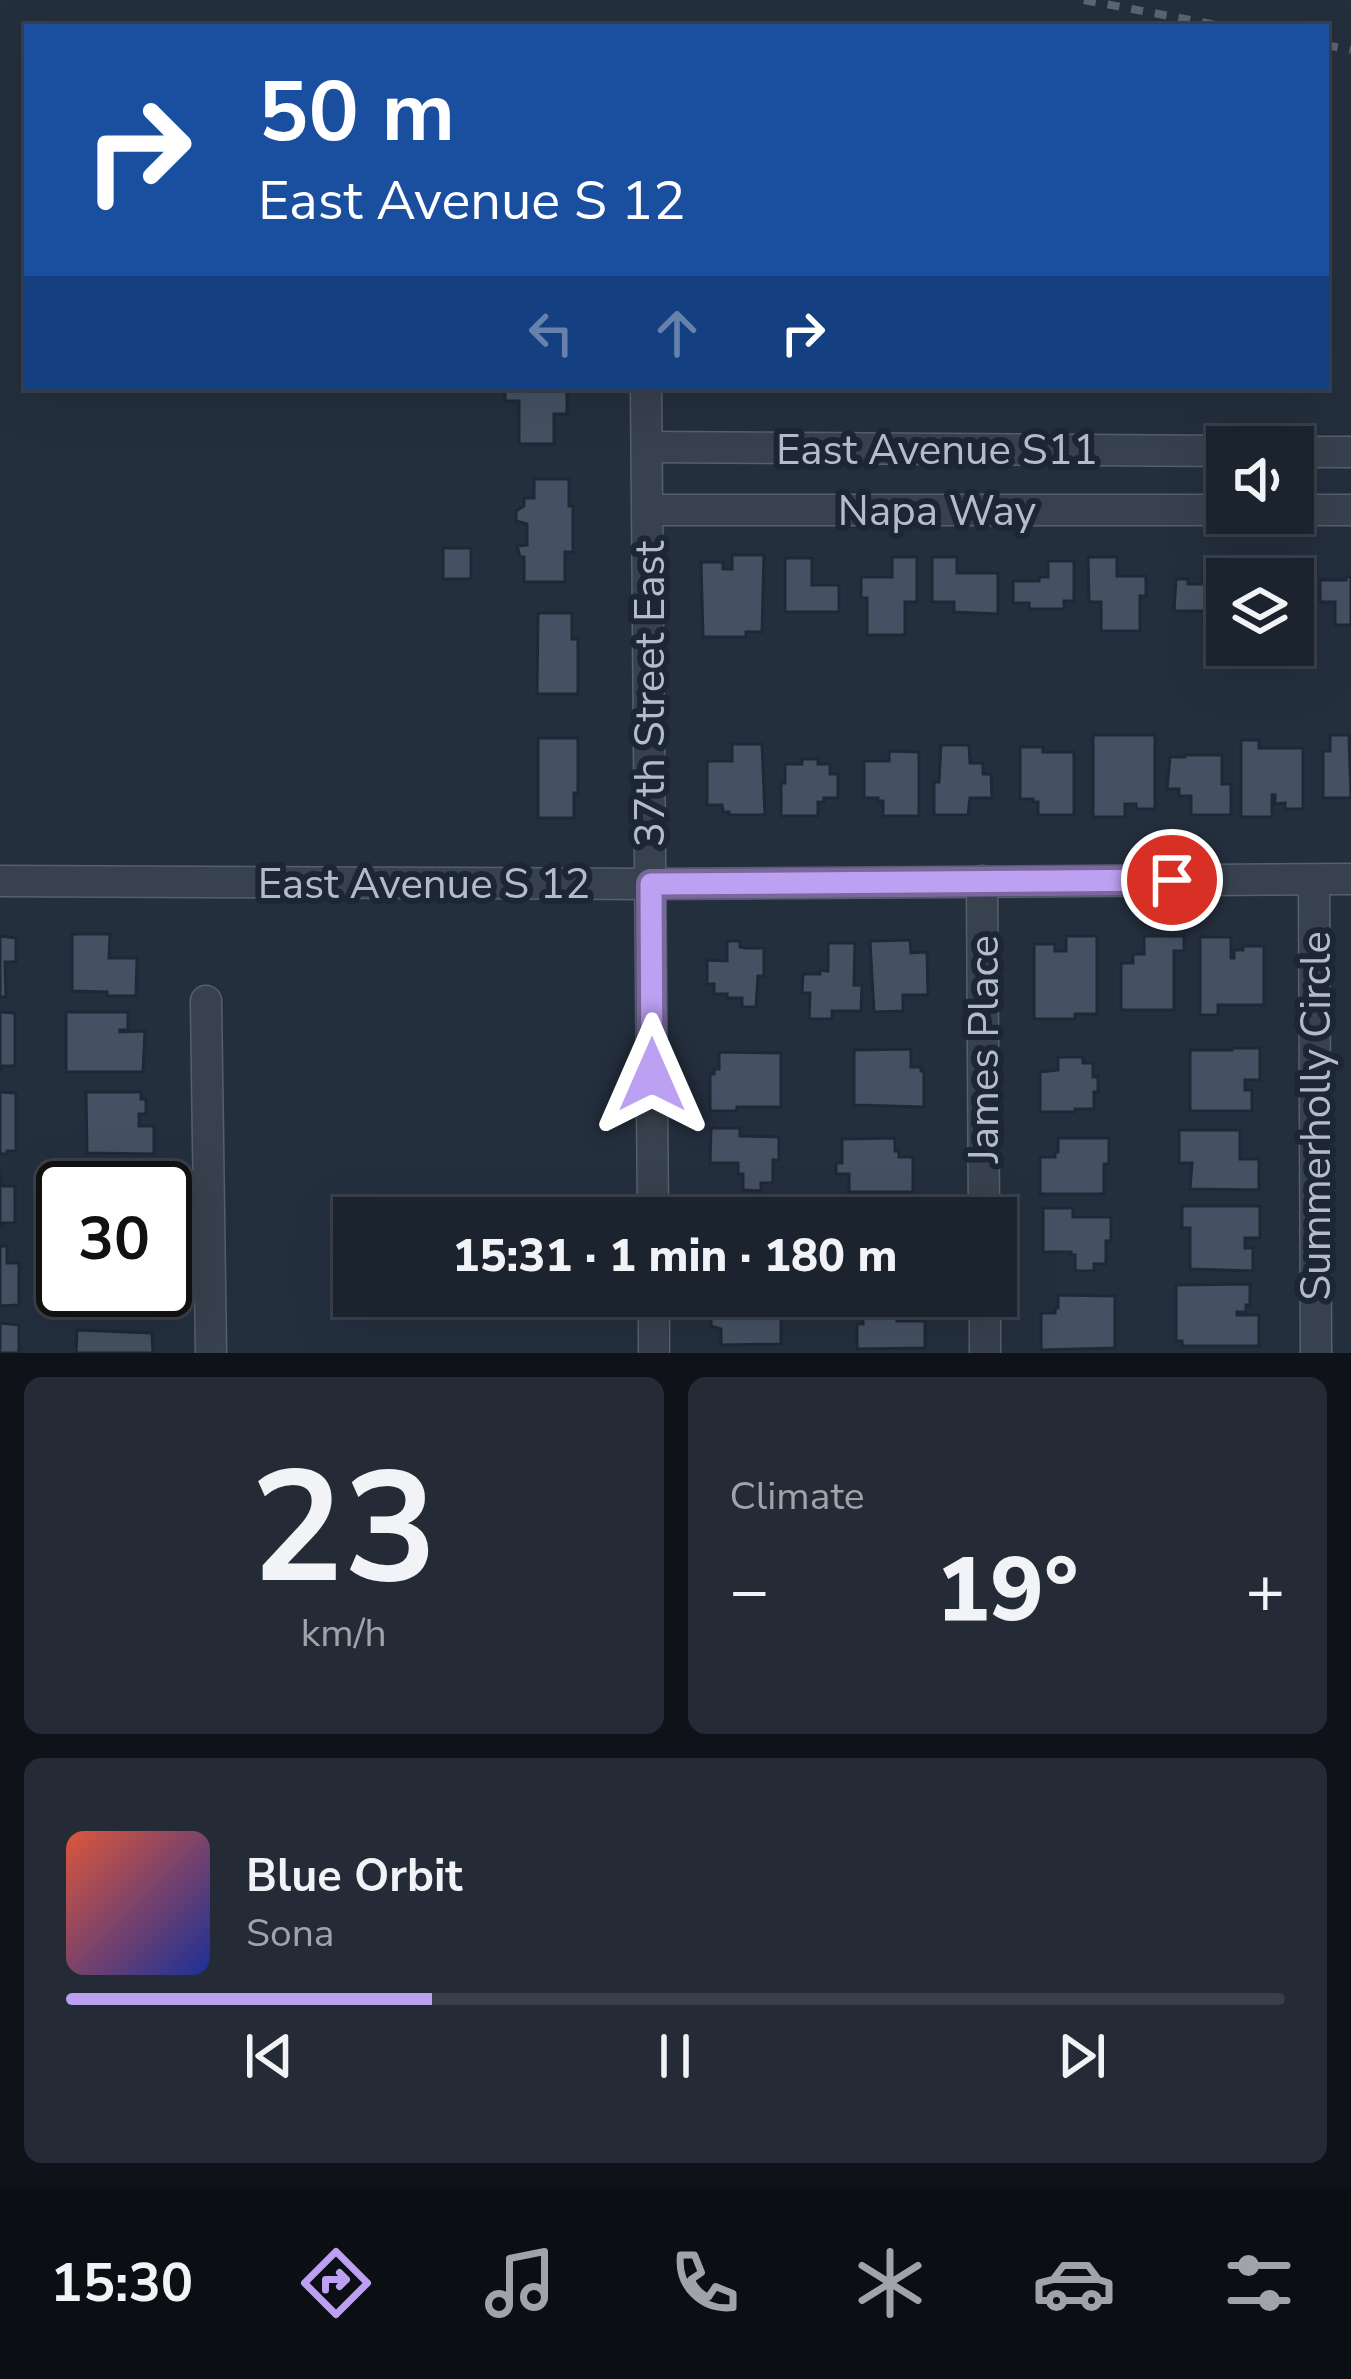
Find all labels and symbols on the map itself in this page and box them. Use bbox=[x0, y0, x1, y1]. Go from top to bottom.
street label: East Avenue S11 bbox=[776, 422, 1098, 479]
street label: Napa Way bbox=[838, 483, 1037, 540]
street label: 37th Street East bbox=[622, 541, 679, 847]
pin bbox=[1121, 829, 1223, 931]
street label: East Avenue S 12 bbox=[258, 856, 590, 913]
street label: Summerholly Circle bbox=[1288, 931, 1345, 1301]
street label: James Place bbox=[956, 935, 1013, 1164]
position arrow bbox=[589, 1012, 715, 1138]
speed limit sign: 30 bbox=[36, 1161, 192, 1317]

